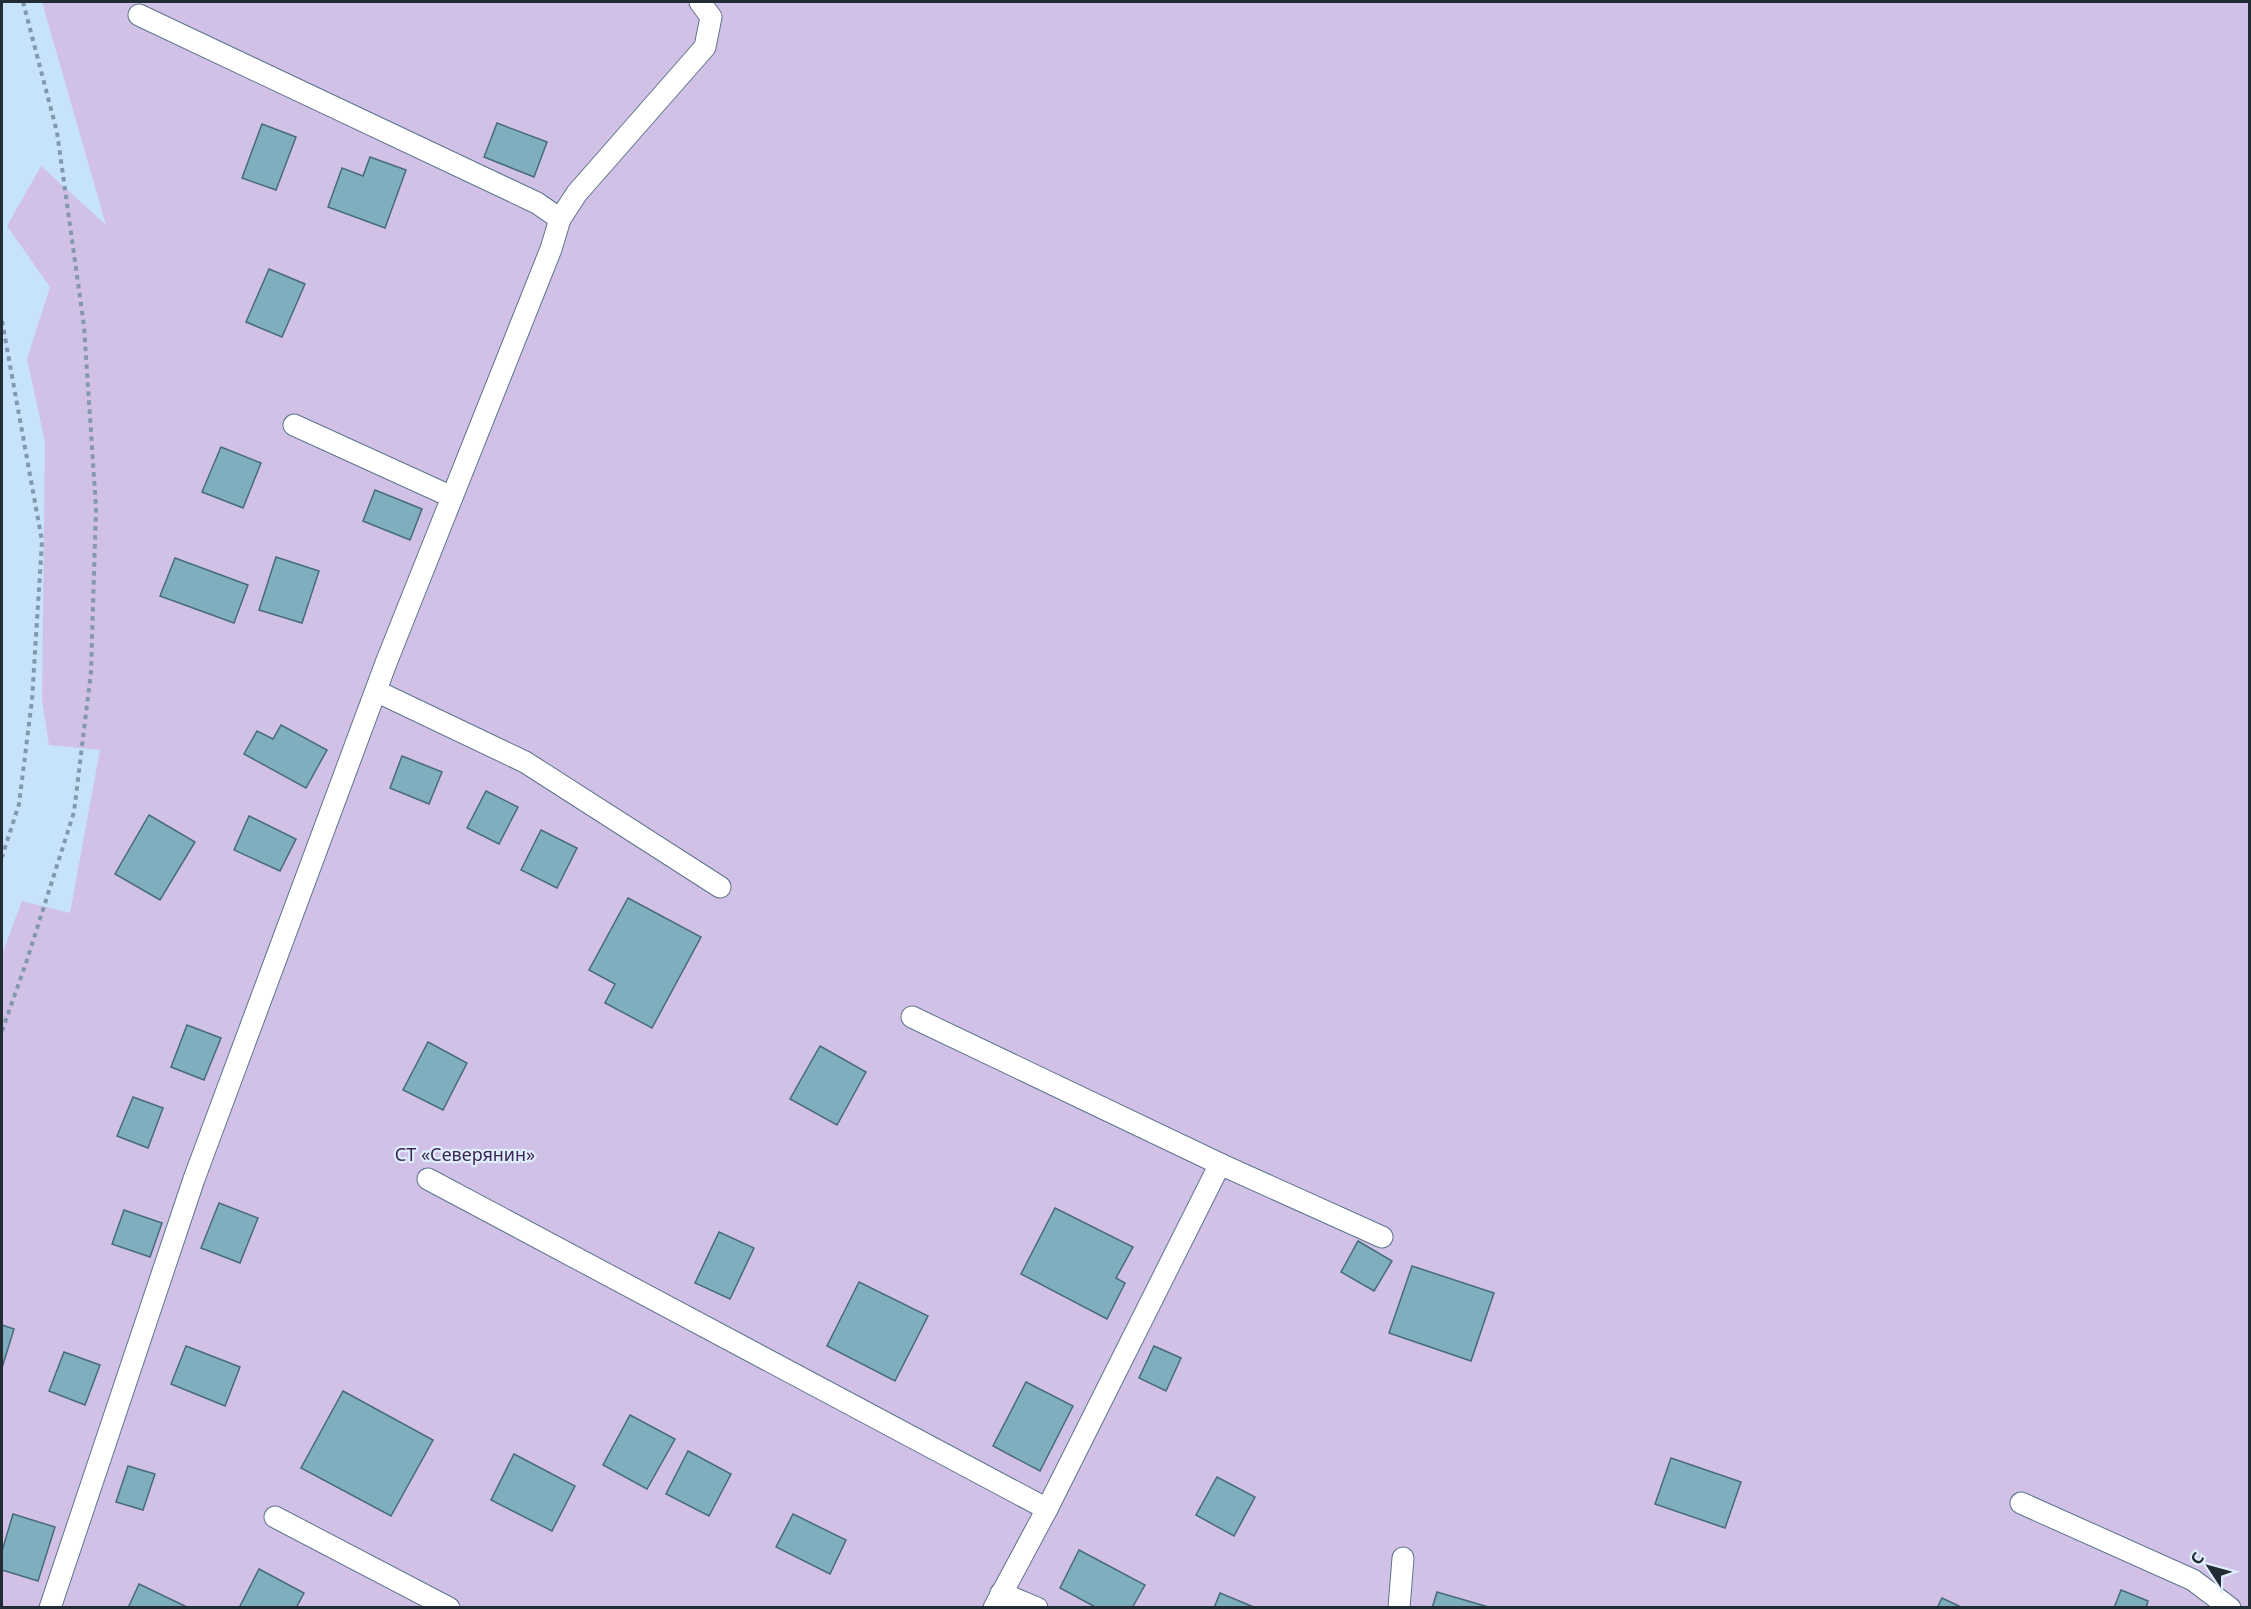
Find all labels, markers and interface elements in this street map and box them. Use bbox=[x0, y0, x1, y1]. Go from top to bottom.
park label: СТ «Северянин» bbox=[395, 1142, 535, 1166]
north arrow bbox=[2179, 1537, 2239, 1597]
text: С bbox=[2185, 1548, 2209, 1569]

